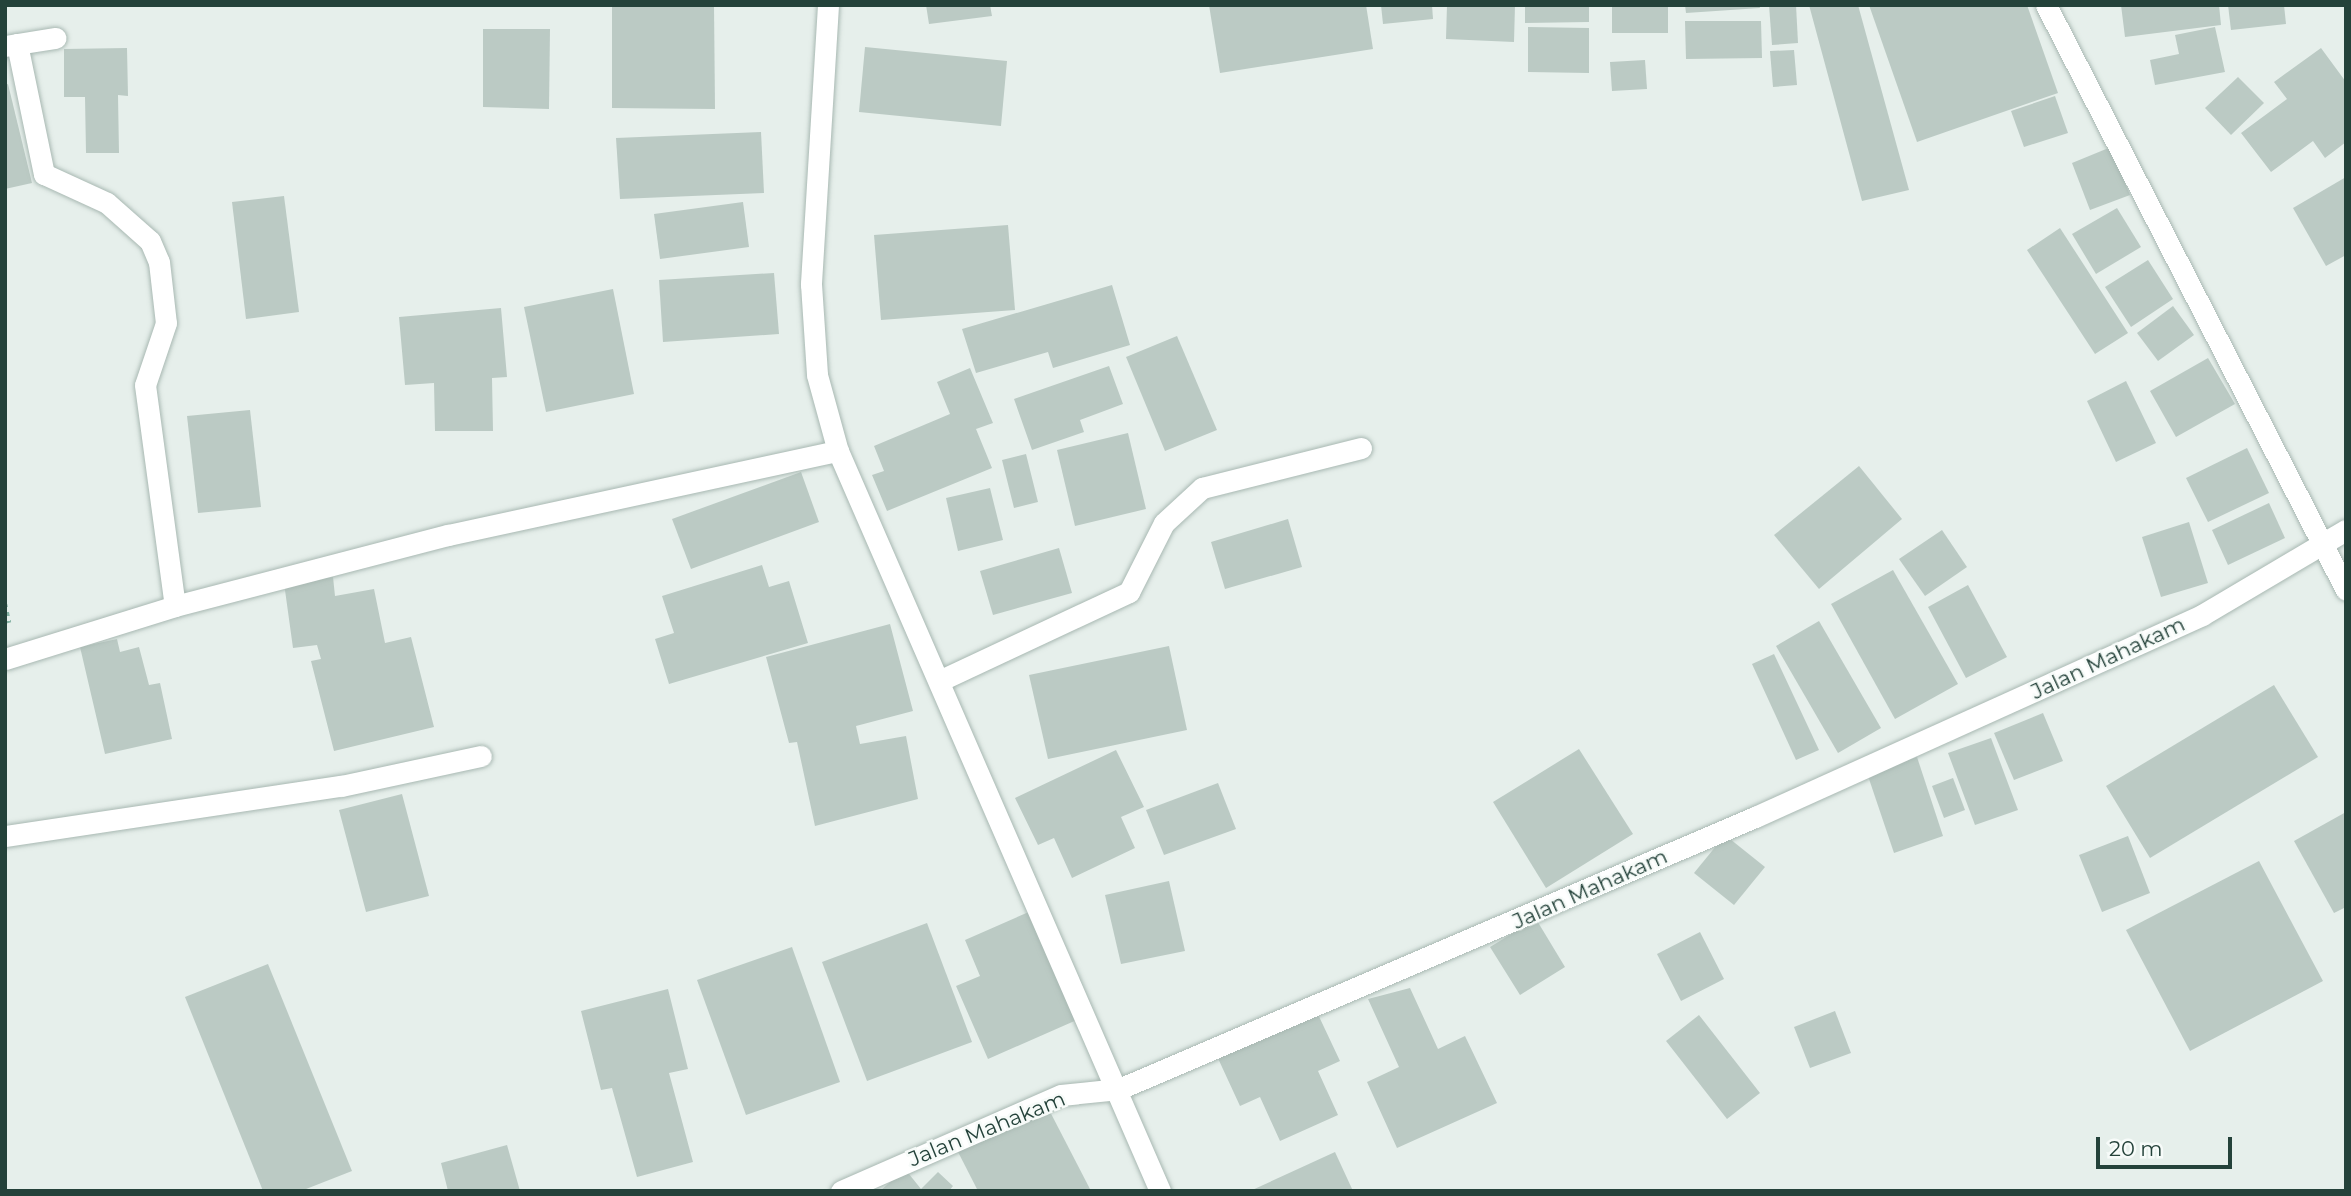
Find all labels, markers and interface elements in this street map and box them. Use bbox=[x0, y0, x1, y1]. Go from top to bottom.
street label: Jalan Mahakam bbox=[2027, 611, 2189, 705]
street label: Jalan Mahakam bbox=[1509, 844, 1671, 934]
street label: Jalan Mahakam bbox=[905, 1086, 1069, 1172]
scale bar bbox=[2099, 1122, 2236, 1166]
text: 20 m bbox=[2109, 1136, 2163, 1161]

